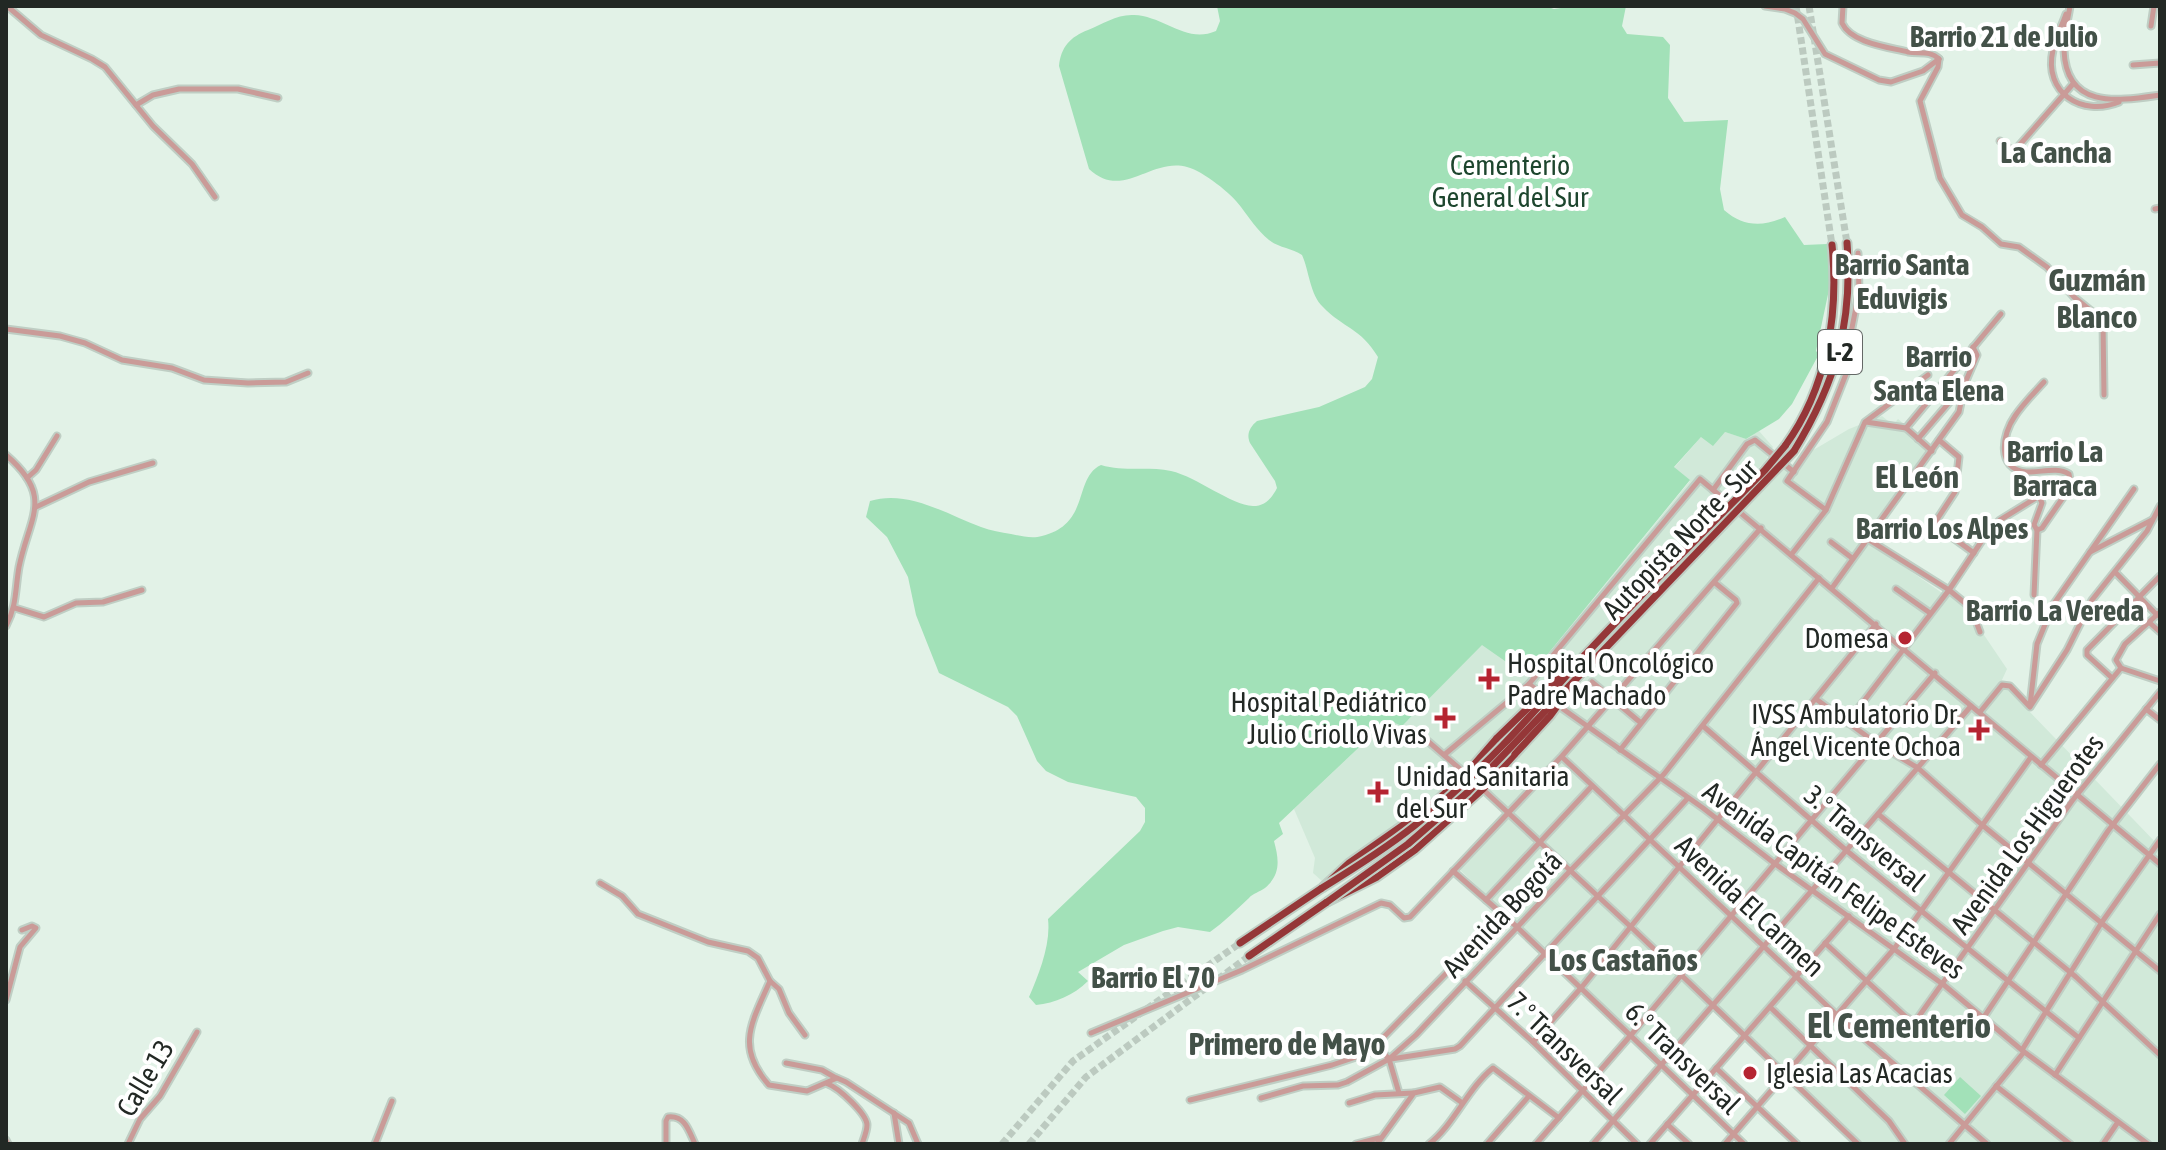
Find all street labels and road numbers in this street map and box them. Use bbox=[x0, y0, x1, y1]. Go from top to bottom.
road number: L-2 bbox=[1818, 330, 1862, 374]
street label: Autopista Norte - Sur bbox=[1596, 452, 1765, 625]
street label: Avenida Los Higuerotes bbox=[1944, 728, 2110, 940]
street label: Avenida Capitán Felipe Esteves bbox=[1697, 775, 1971, 985]
street label: 3.° Transversal bbox=[1798, 778, 1932, 898]
street label: Avenida El Carmen bbox=[1669, 829, 1831, 983]
street label: Avenida Bogotá bbox=[1436, 845, 1568, 983]
street label: 7.° Transversal bbox=[1501, 985, 1629, 1111]
street label: 6.° Transversal bbox=[1619, 995, 1747, 1121]
street label: Calle 13 bbox=[110, 1034, 180, 1122]

